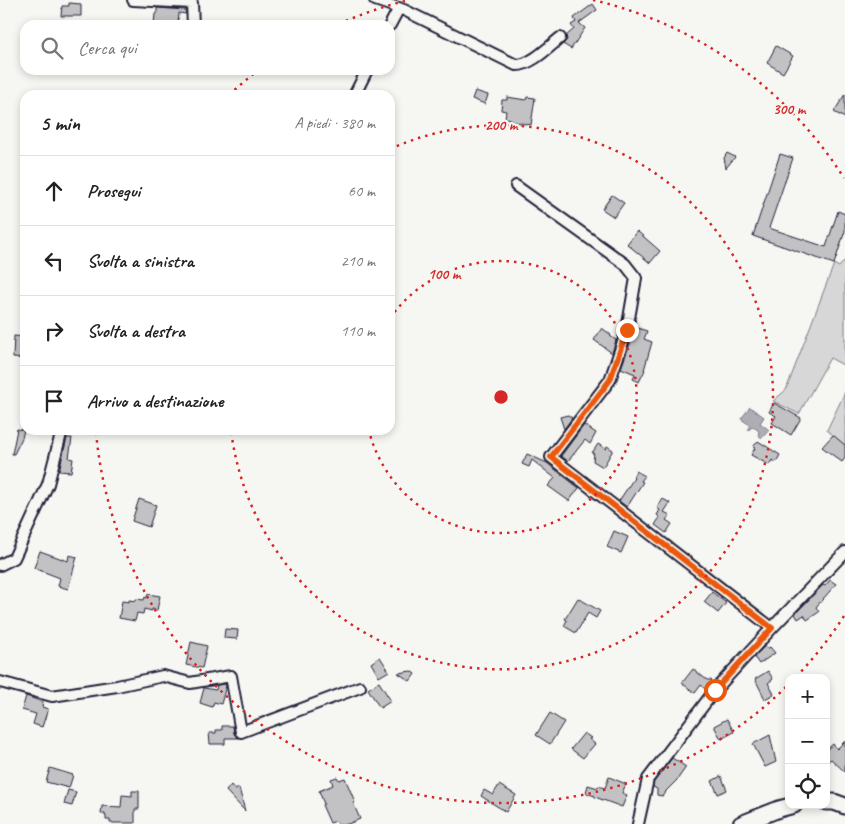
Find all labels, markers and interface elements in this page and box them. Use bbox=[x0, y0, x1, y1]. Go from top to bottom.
search box bbox=[20, 20, 395, 75]
icon: search bbox=[38, 34, 66, 62]
text: Cerca qui bbox=[78, 36, 137, 60]
text: 300 m bbox=[773, 100, 807, 119]
text: 5 min bbox=[40, 110, 80, 136]
text: A piedi · 380 m bbox=[294, 113, 375, 133]
text: 200 m bbox=[485, 116, 519, 135]
icon: ahead bbox=[40, 177, 68, 205]
text: Prosegui bbox=[87, 179, 140, 203]
text: 60 m bbox=[348, 181, 375, 201]
icon: left bbox=[40, 247, 68, 275]
text: Svolta a sinistra bbox=[87, 249, 194, 273]
text: 210 m bbox=[341, 251, 375, 271]
text: 100 m bbox=[428, 265, 462, 284]
icon: right bbox=[40, 317, 68, 345]
text: Svolta a destra bbox=[87, 319, 185, 343]
route end bbox=[616, 319, 639, 342]
text: 110 m bbox=[341, 321, 375, 341]
icon: arrive bbox=[40, 387, 68, 415]
centre of rings bbox=[492, 388, 510, 406]
text: Arrivo a destinazione bbox=[87, 389, 223, 413]
map controls bbox=[785, 674, 830, 809]
button: + bbox=[785, 674, 830, 719]
route start bbox=[704, 679, 727, 702]
button: − bbox=[785, 719, 830, 764]
button: locate bbox=[785, 764, 830, 809]

